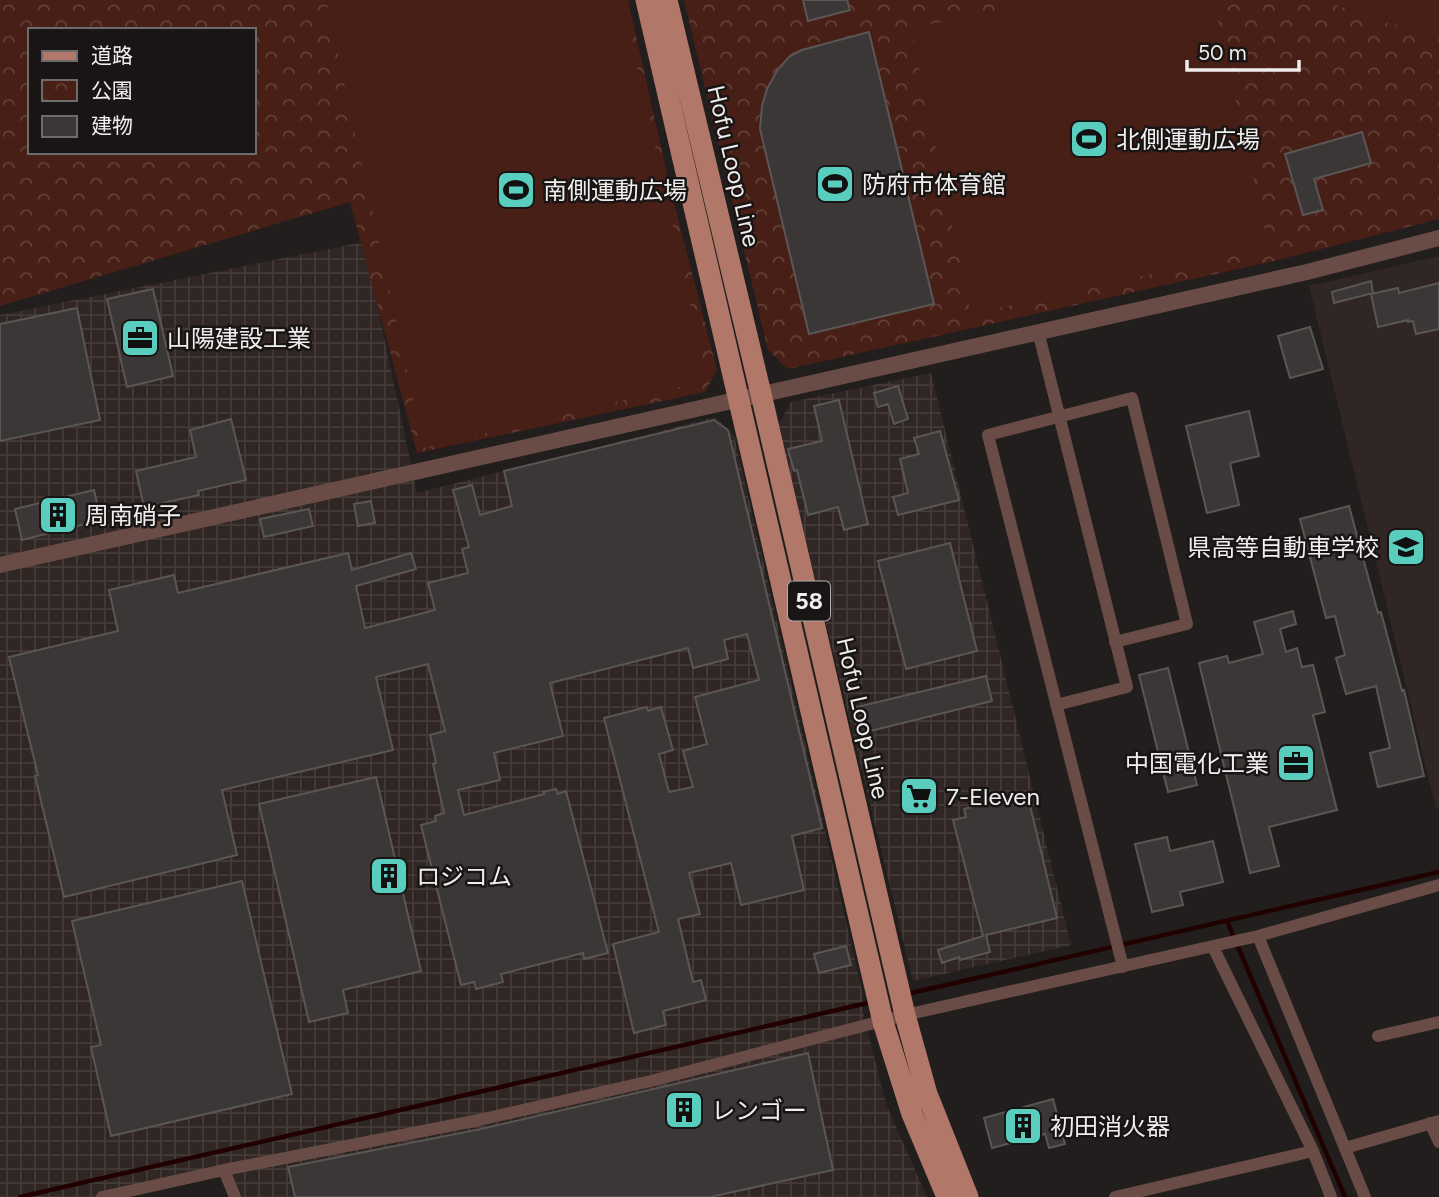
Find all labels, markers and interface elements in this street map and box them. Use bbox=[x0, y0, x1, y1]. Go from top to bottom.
legend bbox=[28, 28, 256, 154]
scale bar bbox=[1187, 28, 1299, 72]
text: 50 m bbox=[1198, 40, 1247, 65]
text: 道路 bbox=[91, 43, 133, 68]
text: 公園 bbox=[91, 78, 133, 103]
street label: Hofu Loop Line bbox=[701, 82, 767, 250]
text: 建物 bbox=[91, 113, 133, 138]
sports icon: 北側運動広場 bbox=[1068, 118, 1110, 160]
place label: 北側運動広場 bbox=[1116, 125, 1260, 154]
sports icon: 防府市体育館 bbox=[814, 163, 856, 205]
sports icon: 南側運動広場 bbox=[495, 169, 537, 211]
place label: 防府市体育館 bbox=[862, 170, 1006, 199]
place label: 南側運動広場 bbox=[543, 176, 687, 205]
office icon: 山陽建設工業 bbox=[119, 317, 161, 359]
place label: 山陽建設工業 bbox=[167, 324, 311, 353]
building icon: 周南硝子 bbox=[37, 494, 79, 536]
place label: 周南硝子 bbox=[85, 501, 181, 530]
school or university icon: 県高等自動車学校 bbox=[1385, 526, 1427, 568]
place label: 県高等自動車学校 bbox=[1187, 533, 1379, 562]
road number: 58 bbox=[788, 582, 830, 621]
street label: Hofu Loop Line bbox=[830, 634, 896, 802]
office icon: 中国電化工業 bbox=[1275, 742, 1317, 784]
place label: 中国電化工業 bbox=[1125, 749, 1269, 778]
supermarket icon: 7-Eleven bbox=[898, 775, 940, 817]
place label: 7-Eleven bbox=[946, 782, 1040, 811]
building icon: ロジコム bbox=[368, 855, 410, 897]
place label: ロジコム bbox=[416, 862, 512, 891]
building icon: レンゴー bbox=[663, 1089, 705, 1131]
place label: レンゴー bbox=[711, 1096, 807, 1125]
building icon: 初田消火器 bbox=[1002, 1105, 1044, 1147]
place label: 初田消火器 bbox=[1050, 1112, 1170, 1141]

